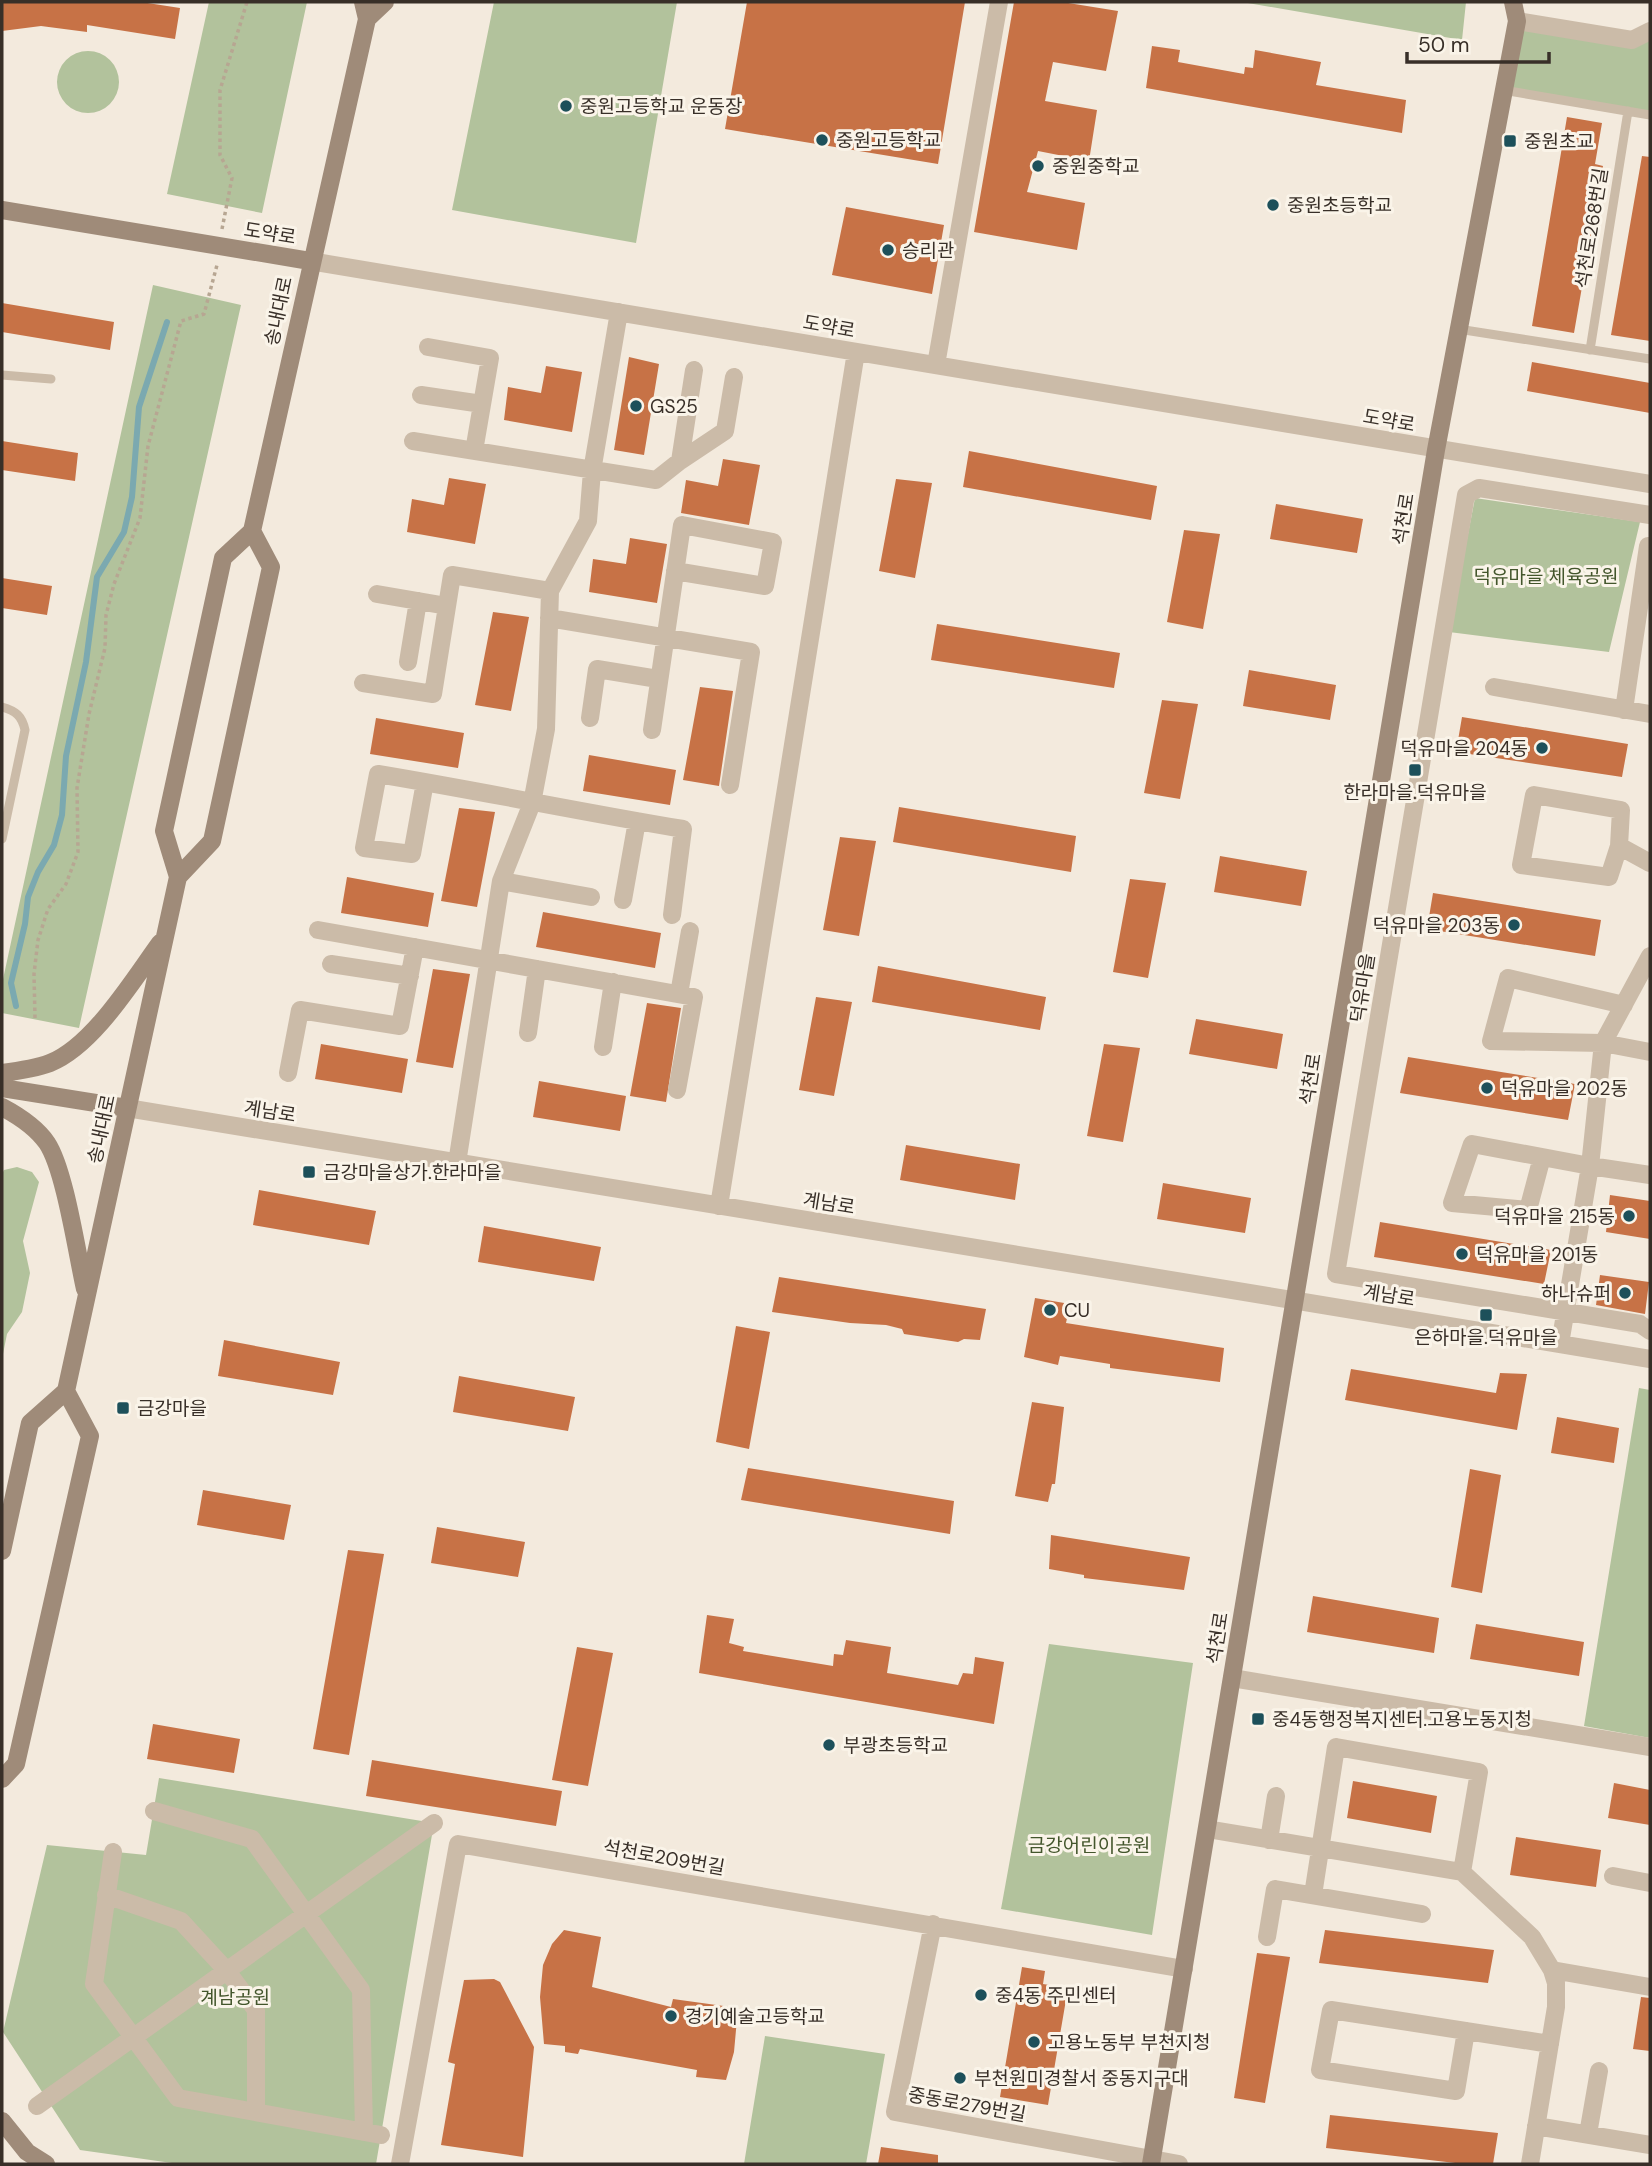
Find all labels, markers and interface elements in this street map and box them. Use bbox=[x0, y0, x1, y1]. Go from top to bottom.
scale bar bbox=[1407, 21, 1549, 65]
text: 50 m bbox=[1418, 31, 1469, 59]
place label: 중원고등학교 운동장 bbox=[580, 94, 742, 119]
marker: 중원고등학교 운동장 bbox=[558, 98, 574, 114]
place label: 중원고등학교 bbox=[836, 128, 941, 153]
place label: 중원초교 bbox=[1524, 129, 1594, 154]
marker: 중원고등학교 bbox=[814, 132, 830, 148]
marker: 중원초교 bbox=[1502, 133, 1518, 149]
place label: 중원중학교 bbox=[1052, 154, 1139, 179]
marker: 중원중학교 bbox=[1030, 158, 1046, 174]
street label: 석천로268번길 bbox=[1570, 166, 1613, 290]
place label: 중원초등학교 bbox=[1287, 193, 1392, 218]
marker: 중원초등학교 bbox=[1265, 197, 1281, 213]
street label: 도약로 bbox=[242, 217, 298, 250]
place label: 승리관 bbox=[902, 238, 954, 263]
marker: 승리관 bbox=[880, 242, 896, 258]
street label: 송내대로 bbox=[259, 274, 298, 348]
street label: 도약로 bbox=[801, 310, 857, 343]
place label: GS25 bbox=[650, 394, 698, 419]
marker: GS25 bbox=[628, 398, 644, 414]
street label: 도약로 bbox=[1361, 404, 1417, 437]
street label: 석천로 bbox=[1387, 491, 1420, 547]
park label: 덕유마을 체육공원 bbox=[1474, 564, 1618, 589]
place label: 덕유마을 204동 bbox=[1400, 736, 1528, 761]
marker: 덕유마을 204동 bbox=[1534, 740, 1550, 756]
marker: 한라마을.덕유마을 bbox=[1407, 762, 1423, 778]
place label: 한라마을.덕유마을 bbox=[1343, 780, 1487, 805]
place label: 덕유마을 203동 bbox=[1373, 913, 1500, 938]
marker: 덕유마을 203동 bbox=[1506, 917, 1522, 933]
street label: 덕유마을 bbox=[1345, 952, 1380, 1025]
street label: 석천로 bbox=[1294, 1051, 1327, 1107]
place label: 덕유마을 202동 bbox=[1501, 1076, 1628, 1101]
marker: 덕유마을 202동 bbox=[1479, 1080, 1495, 1096]
street label: 송내대로 bbox=[82, 1092, 121, 1166]
street label: 계남로 bbox=[242, 1095, 298, 1128]
place label: 금강마을상가.한라마을 bbox=[323, 1160, 502, 1185]
marker: 금강마을상가.한라마을 bbox=[301, 1164, 317, 1180]
street label: 계남로 bbox=[801, 1187, 857, 1220]
place label: 덕유마을 215동 bbox=[1494, 1204, 1615, 1229]
marker: 덕유마을 215동 bbox=[1621, 1208, 1637, 1224]
place label: 덕유마을 201동 bbox=[1476, 1242, 1598, 1267]
marker: 덕유마을 201동 bbox=[1454, 1246, 1470, 1262]
street label: 계남로 bbox=[1361, 1279, 1417, 1312]
place label: 하나슈퍼 bbox=[1541, 1281, 1611, 1306]
marker: 하나슈퍼 bbox=[1617, 1285, 1633, 1301]
place label: CU bbox=[1064, 1298, 1090, 1323]
marker: CU bbox=[1042, 1302, 1058, 1318]
marker: 은하마을.덕유마을 bbox=[1478, 1307, 1494, 1323]
place label: 은하마을.덕유마을 bbox=[1414, 1325, 1558, 1350]
place label: 금강마을 bbox=[137, 1396, 207, 1421]
marker: 금강마을 bbox=[115, 1400, 131, 1416]
street label: 석천로 bbox=[1201, 1610, 1234, 1666]
place label: 중4동행정복지센터.고용노동지청 bbox=[1272, 1707, 1532, 1732]
marker: 중4동행정복지센터.고용노동지청 bbox=[1250, 1711, 1266, 1727]
place label: 부광초등학교 bbox=[843, 1733, 948, 1758]
marker: 부광초등학교 bbox=[821, 1737, 837, 1753]
park label: 금강어린이공원 bbox=[1028, 1833, 1150, 1858]
street label: 석천로209번길 bbox=[601, 1834, 727, 1880]
place label: 중4동 주민센터 bbox=[995, 1983, 1116, 2008]
park label: 계남공원 bbox=[200, 1985, 270, 2010]
marker: 중4동 주민센터 bbox=[973, 1987, 989, 2003]
place label: 경기예술고등학교 bbox=[685, 2004, 825, 2029]
marker: 경기예술고등학교 bbox=[663, 2008, 679, 2024]
place label: 고용노동부 부천지청 bbox=[1048, 2030, 1210, 2055]
marker: 고용노동부 부천지청 bbox=[1026, 2034, 1042, 2050]
place label: 부천원미경찰서 중동지구대 bbox=[974, 2066, 1189, 2091]
marker: 부천원미경찰서 중동지구대 bbox=[952, 2070, 968, 2086]
street label: 중동로279번길 bbox=[906, 2082, 1028, 2127]

